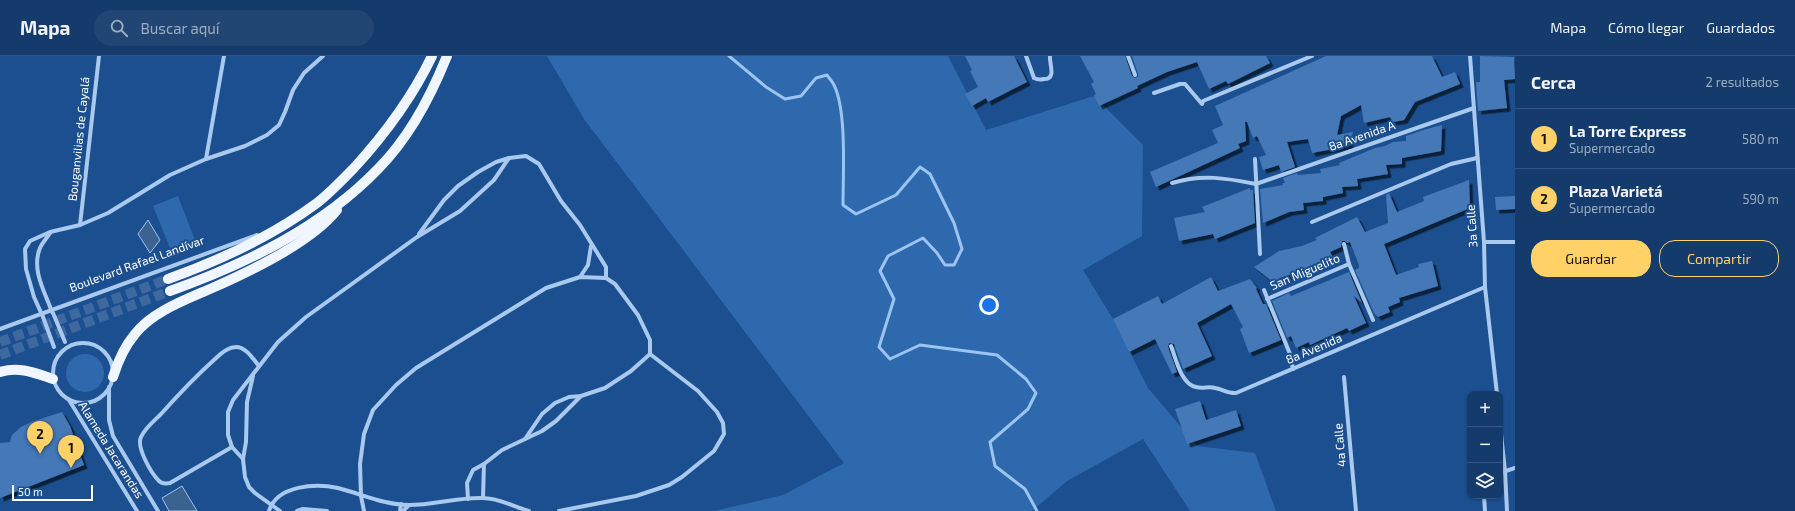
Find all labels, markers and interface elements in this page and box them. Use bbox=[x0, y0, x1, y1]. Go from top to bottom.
search box bbox=[94, 10, 374, 46]
text: Mapa bbox=[20, 16, 70, 39]
icon: search bbox=[108, 17, 130, 39]
text: Buscar aquí bbox=[140, 19, 220, 37]
text: Mapa bbox=[1550, 19, 1586, 36]
text: Cómo llegar bbox=[1608, 19, 1684, 36]
text: Guardados bbox=[1706, 19, 1775, 36]
text: Cerca bbox=[1531, 72, 1576, 92]
text: 2 resultados bbox=[1705, 74, 1779, 90]
street label: Bouganvilias de Cayalá bbox=[65, 76, 91, 202]
street label: 8a Avenida A bbox=[1327, 117, 1397, 153]
text: La Torre Express bbox=[1569, 122, 1686, 140]
text: 1 bbox=[1541, 131, 1547, 147]
text: 580 m bbox=[1742, 131, 1779, 147]
text: Supermercado bbox=[1569, 140, 1655, 156]
text: Plaza Varietá bbox=[1569, 182, 1663, 200]
text: 2 bbox=[1540, 191, 1548, 207]
text: 590 m bbox=[1742, 191, 1779, 207]
text: Supermercado bbox=[1569, 200, 1655, 216]
street label: 3a Calle bbox=[1463, 204, 1479, 248]
street label: Boulevard Rafael Landívar bbox=[67, 232, 206, 294]
button: Guardar bbox=[1531, 240, 1651, 277]
button: Compartir bbox=[1659, 240, 1779, 277]
street label: San Miguelito bbox=[1268, 250, 1342, 292]
your location bbox=[979, 295, 999, 315]
street label: 8a Avenida bbox=[1283, 330, 1344, 366]
map controls bbox=[1467, 391, 1503, 499]
button: + bbox=[1467, 391, 1503, 427]
street label: Alameda Jacarandas bbox=[76, 398, 147, 500]
pin: 2 bbox=[27, 421, 53, 454]
street label: 4a Calle bbox=[1330, 423, 1348, 467]
button: − bbox=[1467, 427, 1503, 463]
pin: 1 bbox=[58, 435, 84, 468]
button: layers bbox=[1467, 463, 1503, 499]
scale bar bbox=[12, 483, 93, 502]
text: 50 m bbox=[18, 485, 43, 498]

